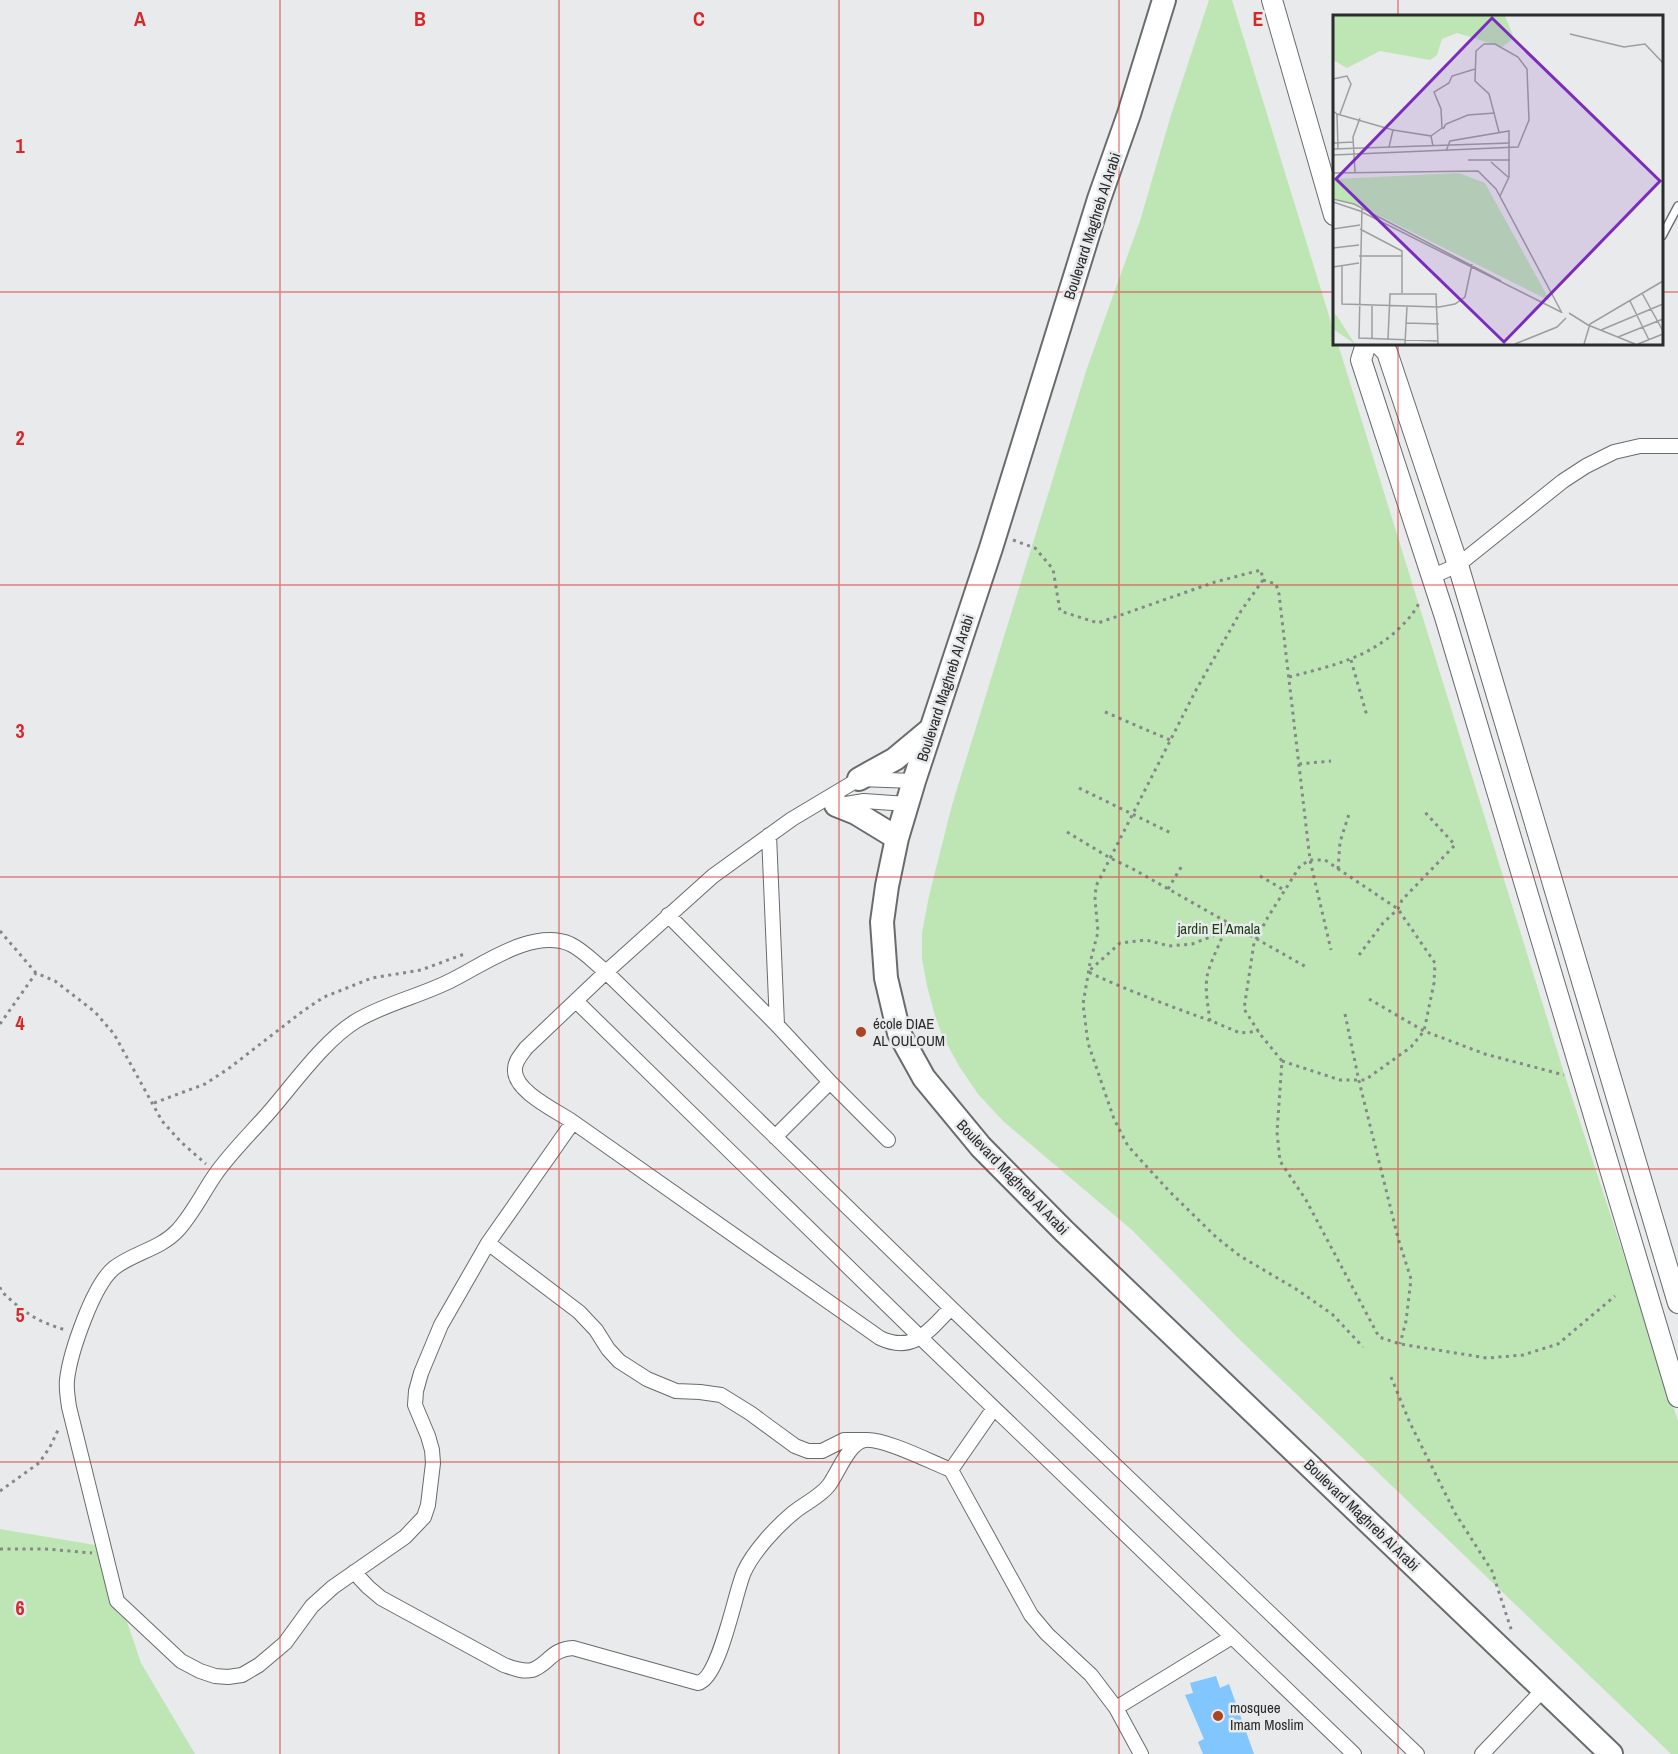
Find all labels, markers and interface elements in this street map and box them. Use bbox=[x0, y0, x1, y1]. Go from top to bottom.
text: A bbox=[134, 5, 146, 32]
text: B bbox=[414, 5, 426, 32]
text: C bbox=[693, 5, 705, 32]
text: D bbox=[973, 5, 985, 32]
text: E bbox=[1253, 5, 1264, 32]
inset map bbox=[1333, 15, 1663, 345]
text: 1 bbox=[15, 132, 25, 159]
street label: Boulevard Maghreb Al Arabi bbox=[1058, 150, 1126, 302]
text: 2 bbox=[15, 424, 25, 451]
street label: Boulevard Maghreb Al Arabi bbox=[911, 612, 979, 764]
text: 3 bbox=[15, 717, 25, 744]
park label: jardin El Amala bbox=[1177, 918, 1261, 939]
text: 4 bbox=[15, 1009, 25, 1036]
place label: école DIAE AL OULOUM bbox=[872, 1013, 945, 1051]
marker: école DIAE AL OULOUM bbox=[854, 1025, 868, 1039]
street label: Boulevard Maghreb Al Arabi bbox=[952, 1115, 1074, 1239]
text: 5 bbox=[15, 1301, 25, 1328]
street label: Boulevard Maghreb Al Arabi bbox=[1300, 1454, 1424, 1576]
text: 6 bbox=[15, 1594, 25, 1621]
place label: mosquee Imam Moslim bbox=[1230, 1697, 1304, 1735]
marker: mosquee Imam Moslim bbox=[1211, 1709, 1225, 1723]

